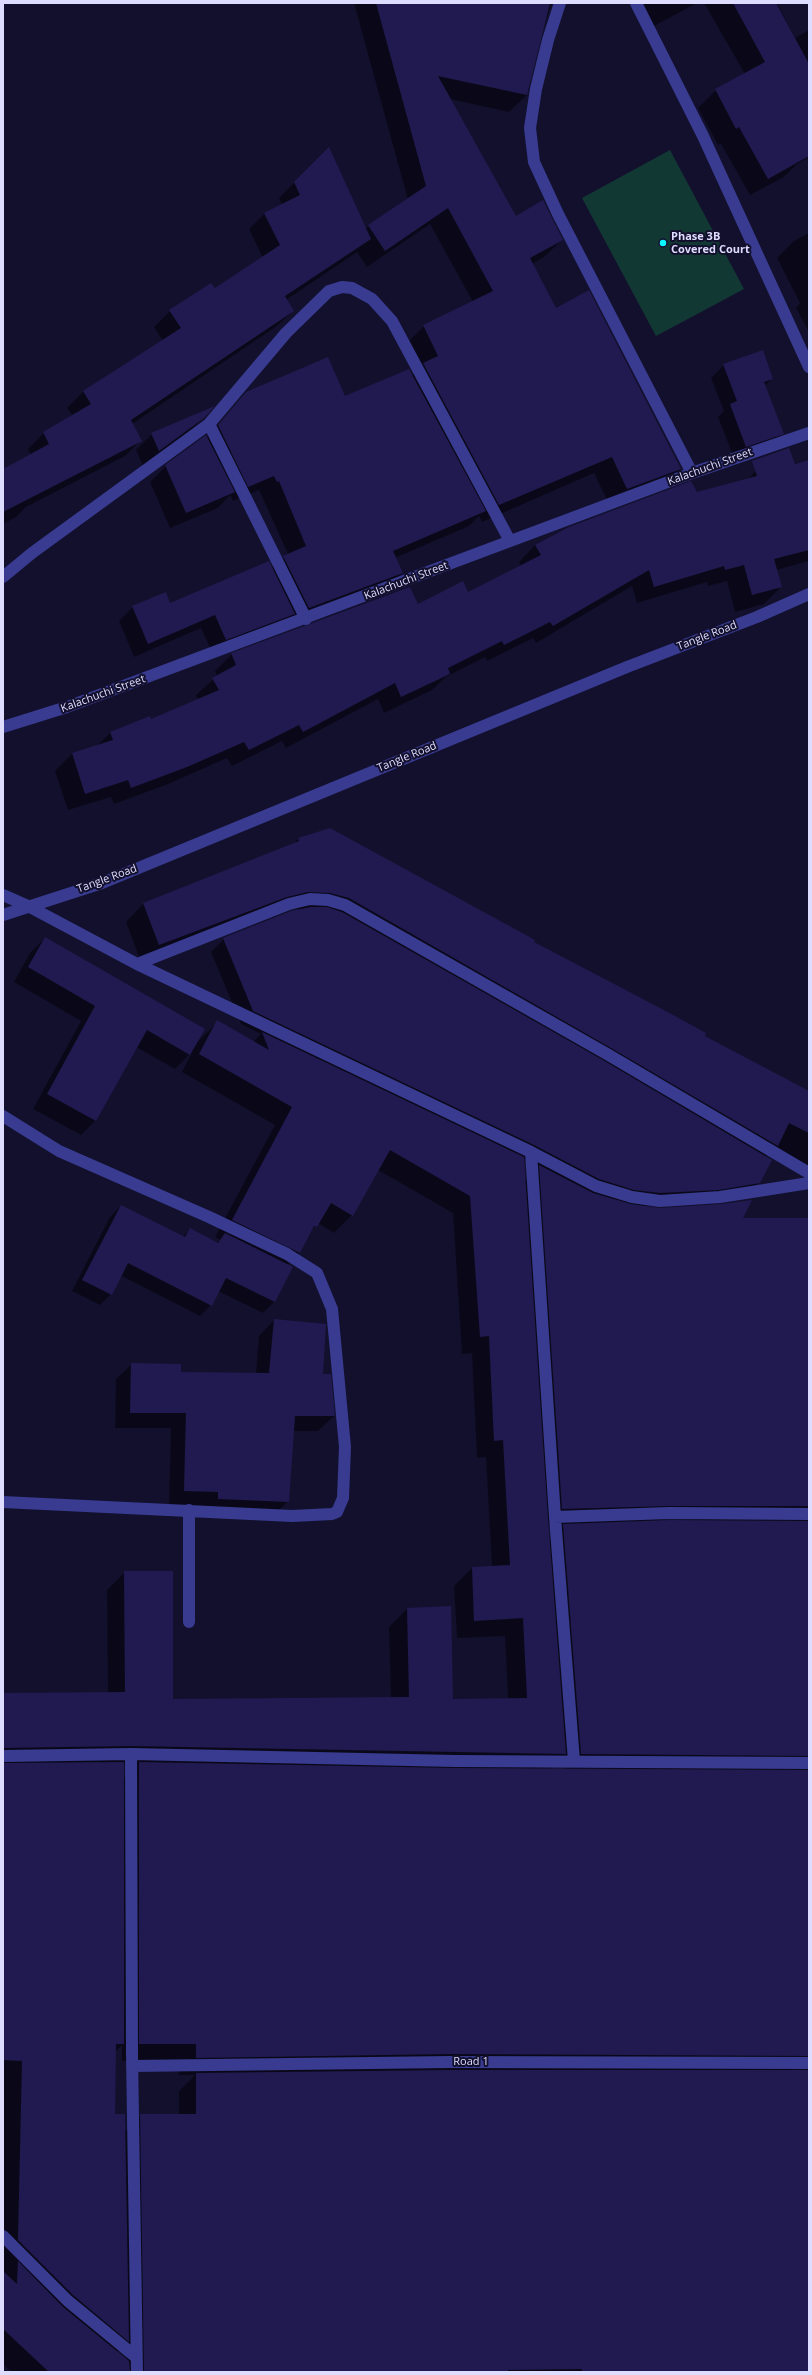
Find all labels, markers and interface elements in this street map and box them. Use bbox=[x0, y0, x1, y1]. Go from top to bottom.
place label: Phase 3B Covered Court bbox=[671, 230, 750, 256]
marker: Phase 3B Covered Court bbox=[658, 238, 668, 248]
street label: Kalachuchi Street bbox=[666, 446, 754, 488]
street label: Kalachuchi Street bbox=[362, 559, 450, 603]
street label: Tangle Road bbox=[675, 619, 739, 653]
street label: Kalachuchi Street bbox=[59, 673, 147, 715]
street label: Tangle Road bbox=[375, 739, 439, 775]
street label: Tangle Road bbox=[75, 862, 139, 896]
street label: Road 1 bbox=[453, 2055, 489, 2069]

